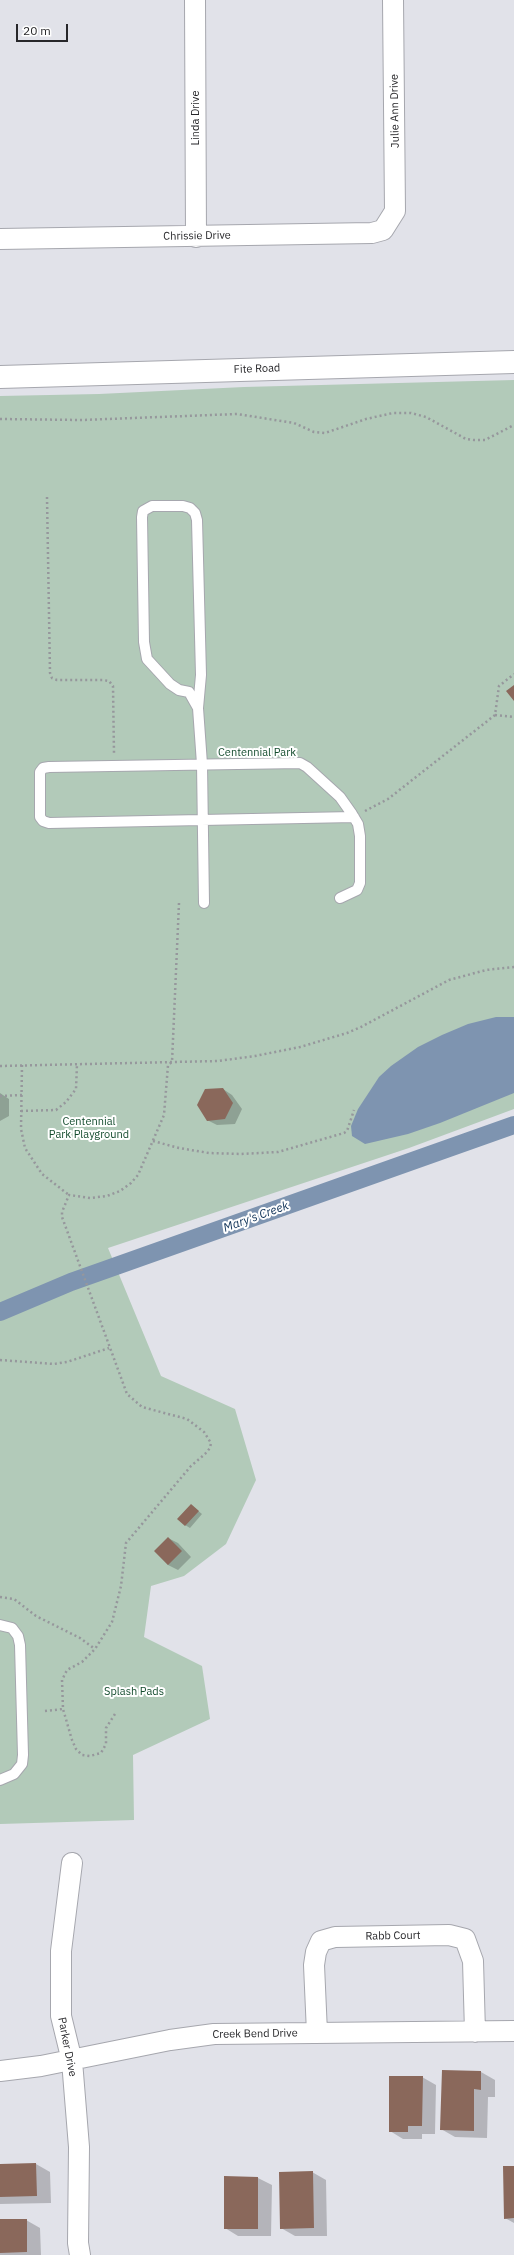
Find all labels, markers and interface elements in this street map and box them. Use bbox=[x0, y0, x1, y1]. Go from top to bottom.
scale bar bbox=[18, 16, 70, 42]
text: 20 m bbox=[23, 23, 51, 38]
street label: Julie Ann Drive bbox=[388, 74, 402, 148]
street label: Linda Drive bbox=[189, 91, 203, 145]
street label: Chrissie Drive bbox=[163, 229, 231, 243]
street label: Fite Road bbox=[233, 362, 281, 376]
park label: Centennial Park bbox=[218, 746, 296, 760]
park label: Centennial Park Playground bbox=[49, 1115, 129, 1141]
water label: Mary's Creek bbox=[221, 1199, 291, 1235]
park label: Splash Pads bbox=[104, 1685, 164, 1699]
street label: Rabb Court bbox=[365, 1929, 421, 1943]
street label: Parker Drive bbox=[55, 2016, 79, 2078]
street label: Creek Bend Drive bbox=[212, 2027, 298, 2041]

